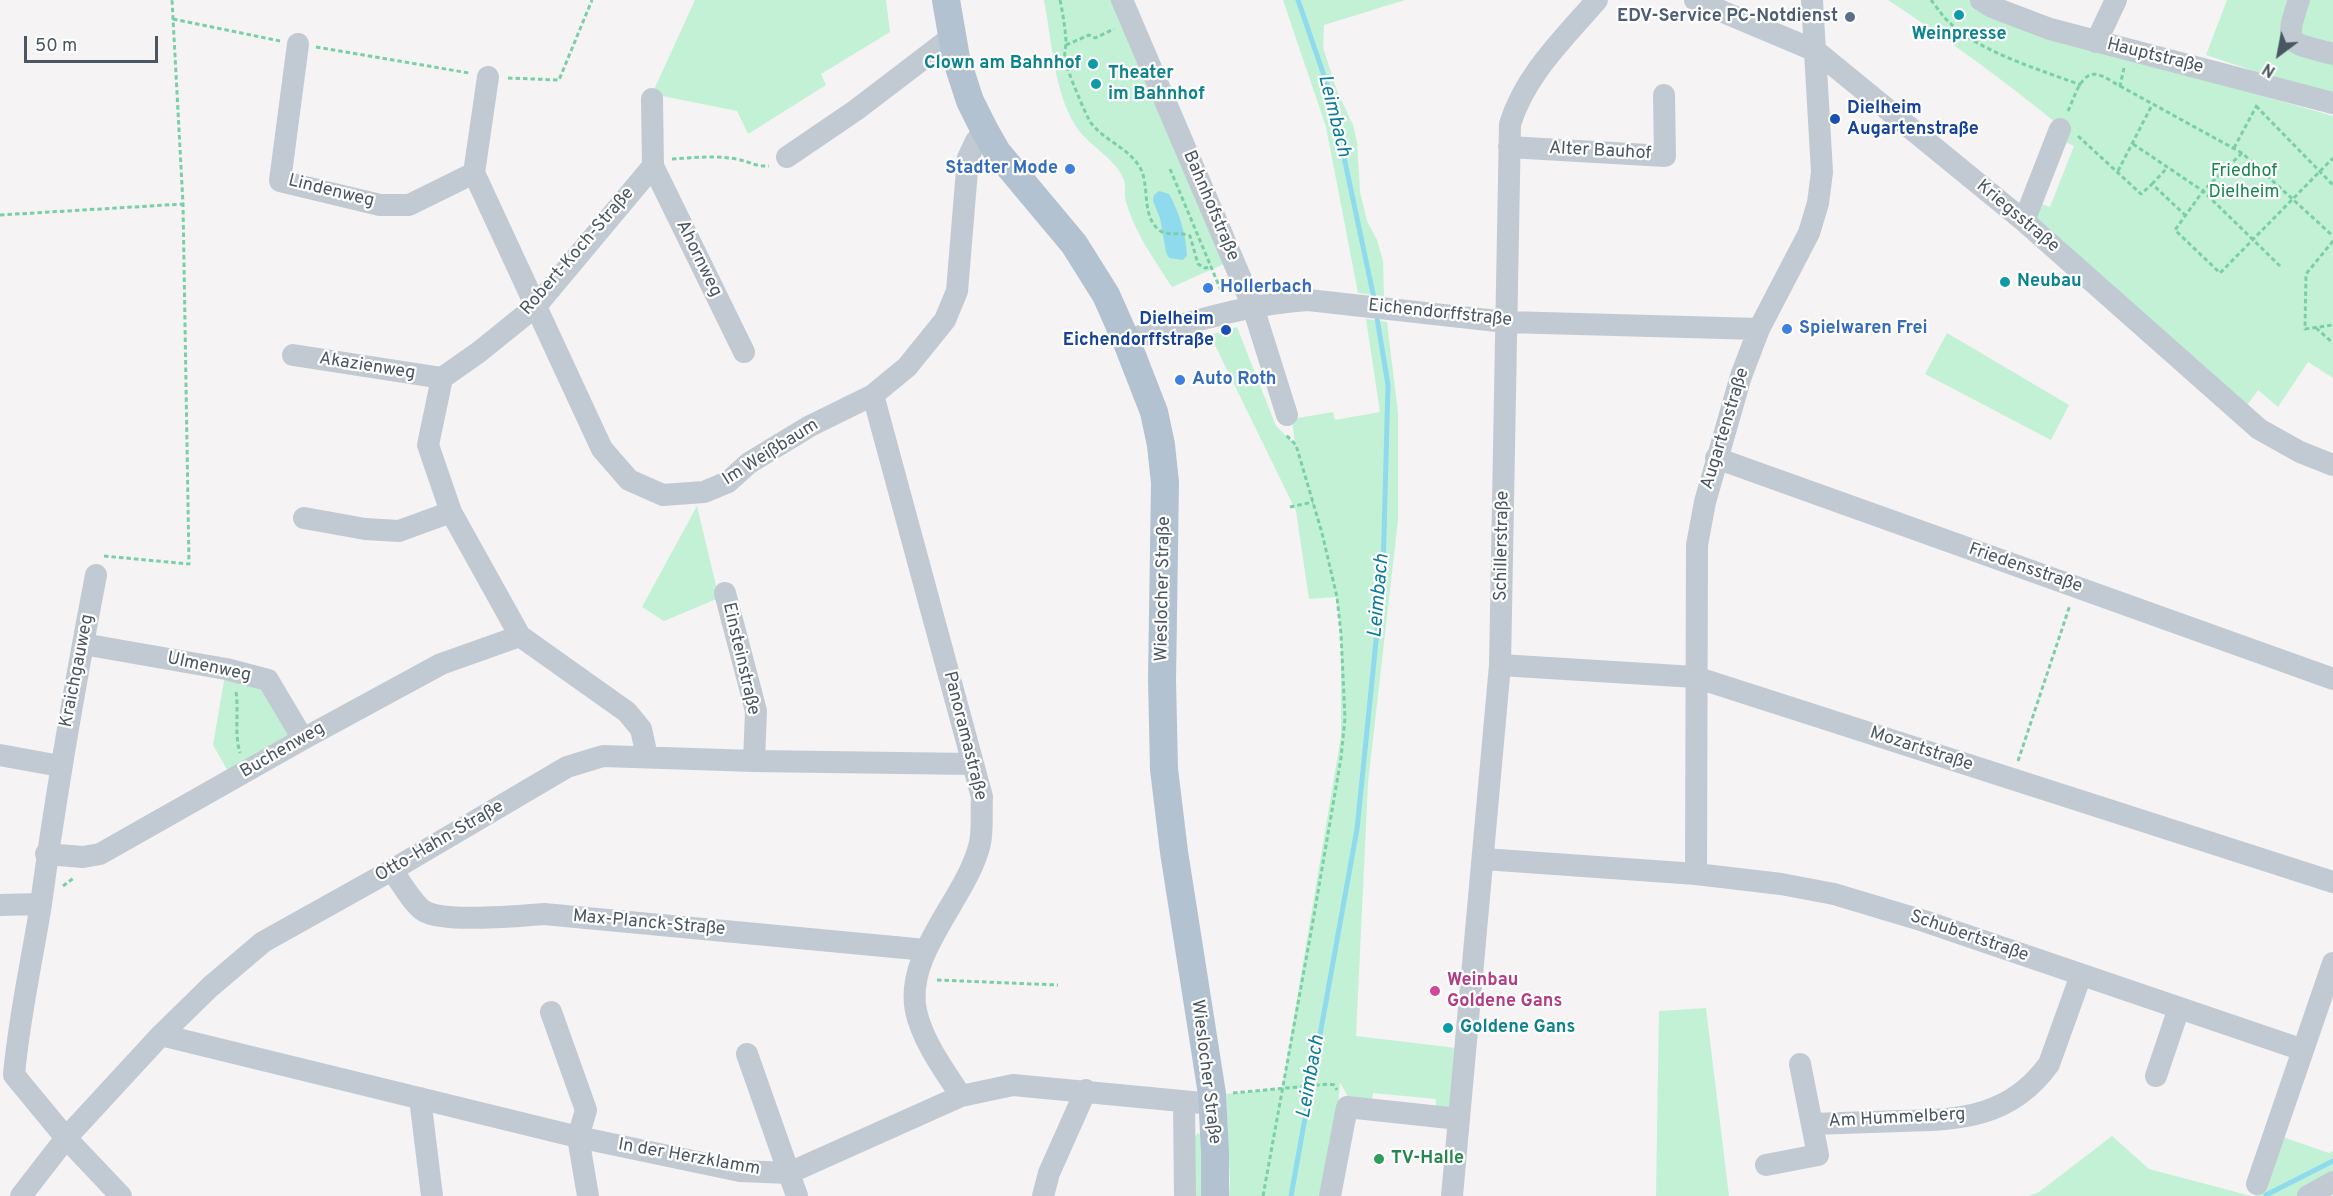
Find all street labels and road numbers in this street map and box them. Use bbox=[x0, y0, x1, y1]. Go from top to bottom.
street label: Hauptstraße bbox=[2105, 35, 2205, 79]
street label: Alter Bauhof bbox=[1548, 139, 1652, 165]
street label: Bahnhofstraße bbox=[1177, 148, 1243, 264]
street label: Lindenweg bbox=[286, 171, 376, 213]
street label: Kriegsstraße bbox=[1971, 176, 2063, 258]
street label: Robert-Koch-Straße bbox=[517, 184, 639, 320]
street label: Ahornweg bbox=[670, 217, 726, 301]
street label: Eichendorffstraße bbox=[1367, 296, 1513, 332]
street label: Akazienweg bbox=[317, 349, 417, 385]
street label: Augartenstraße bbox=[1697, 366, 1755, 492]
street label: Im Weißbaum bbox=[719, 415, 823, 491]
street label: Schillerstraße bbox=[1491, 491, 1515, 601]
street label: Wieslocher Straße bbox=[1152, 516, 1176, 662]
street label: Friedensstraße bbox=[1965, 539, 2085, 599]
street label: Einsteinstraße bbox=[717, 601, 763, 717]
street label: Kraichgauweg bbox=[56, 613, 100, 729]
street label: Ulmenweg bbox=[165, 649, 253, 687]
street label: Panoramastraße bbox=[938, 669, 990, 803]
street label: Buchenweg bbox=[237, 718, 329, 784]
street label: Mozartstraße bbox=[1867, 723, 1975, 777]
street label: Otto-Hahn-Straße bbox=[372, 796, 508, 888]
street label: Max-Planck-Straße bbox=[572, 907, 726, 941]
street label: Schubertstraße bbox=[1907, 907, 2031, 967]
street label: Wieslocher Straße bbox=[1185, 998, 1225, 1146]
street label: Am Hummelberg bbox=[1828, 1105, 1966, 1133]
street label: In der Herzklamm bbox=[616, 1135, 762, 1181]

